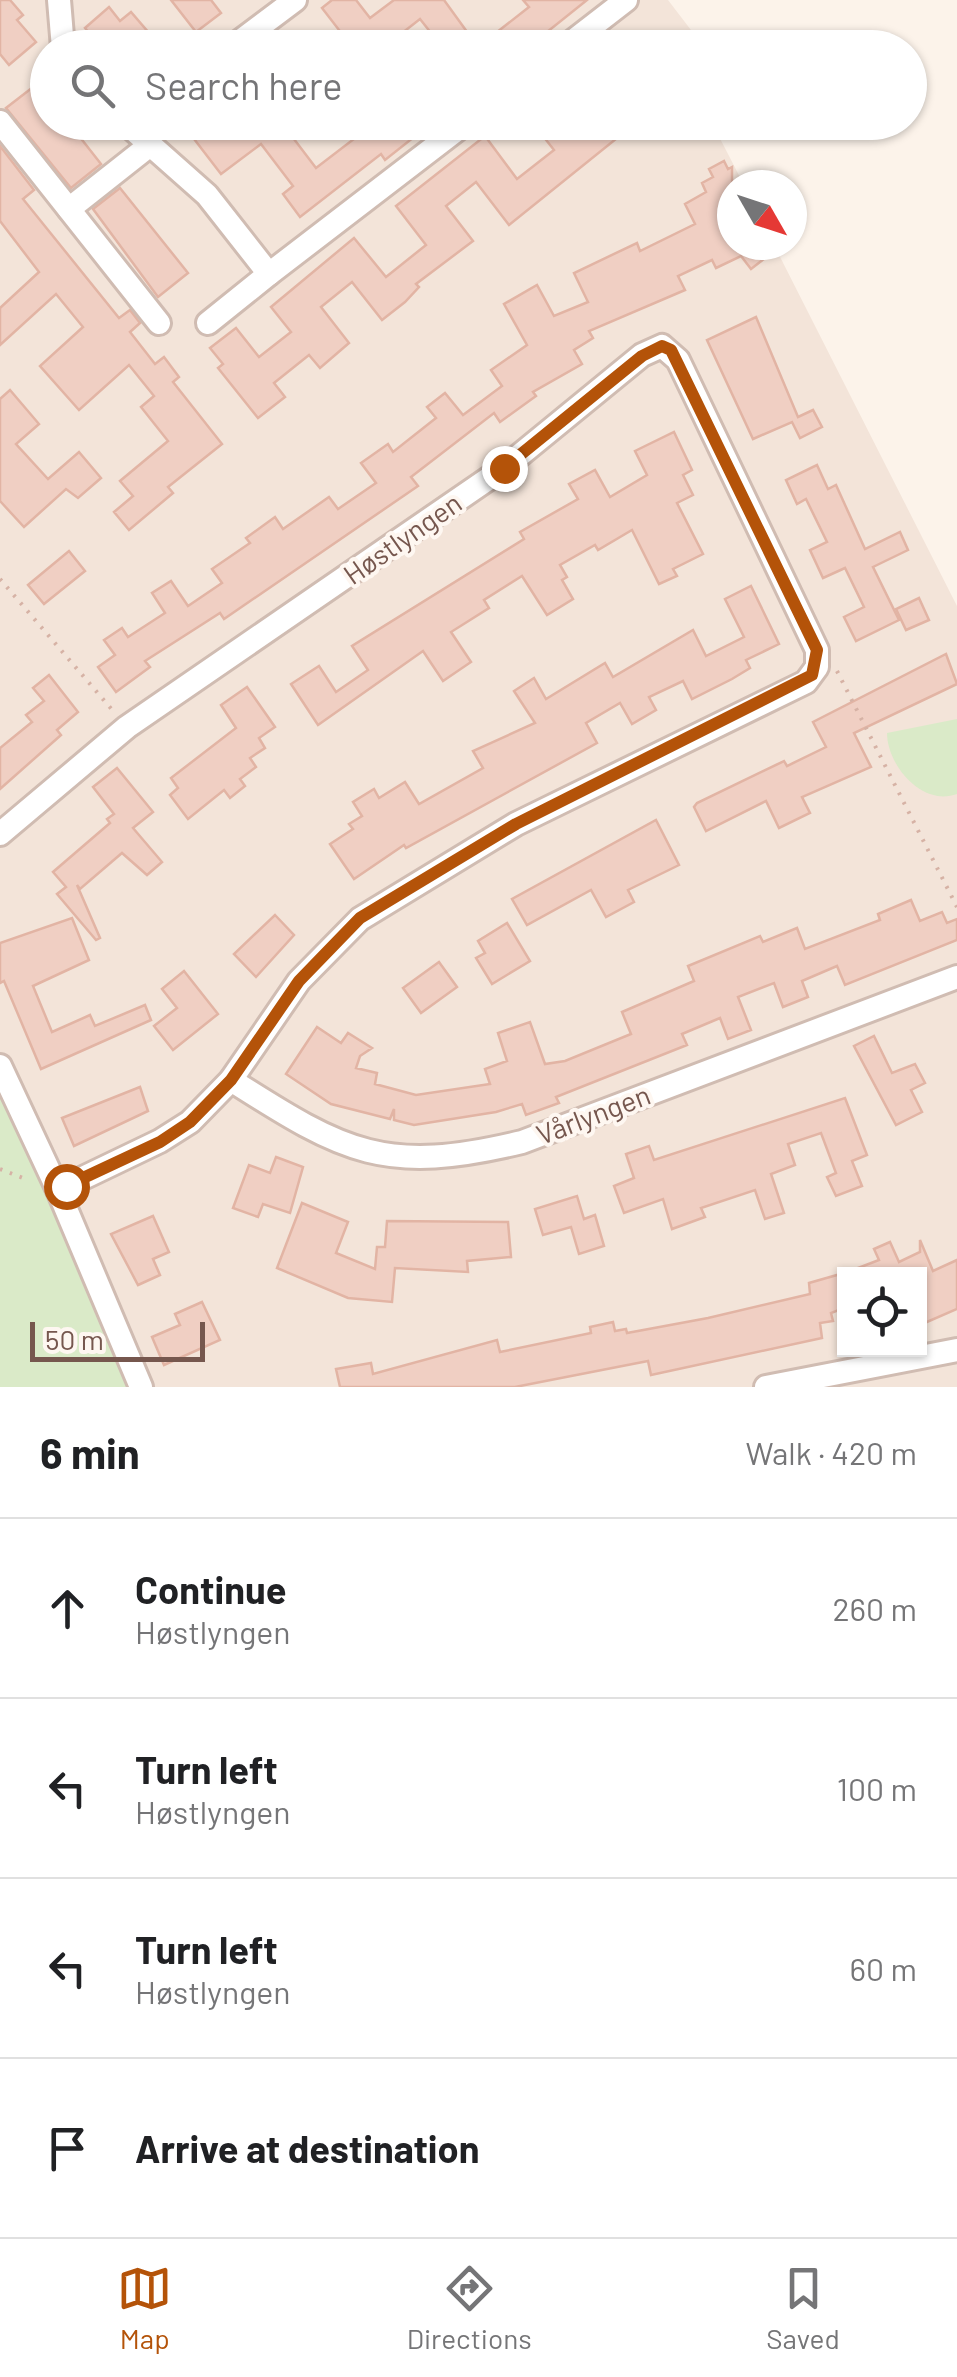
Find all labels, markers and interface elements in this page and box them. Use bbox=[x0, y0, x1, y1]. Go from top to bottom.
search box bbox=[30, 30, 927, 140]
icon: search bbox=[65, 58, 120, 113]
text: Search here bbox=[145, 62, 343, 108]
north arrow bbox=[717, 170, 807, 260]
route end bbox=[482, 446, 528, 492]
street label: Høstlyngen bbox=[336, 485, 468, 591]
street label: Vårlyngen bbox=[531, 1077, 655, 1151]
route start bbox=[44, 1164, 90, 1210]
map controls bbox=[837, 1267, 927, 1357]
button: locate bbox=[837, 1267, 927, 1357]
scale bar bbox=[30, 1317, 205, 1362]
text: 50 m bbox=[45, 1322, 104, 1356]
text: 6 min bbox=[40, 1427, 140, 1477]
text: Walk · 420 m bbox=[745, 1433, 917, 1471]
text: Continue bbox=[135, 1566, 286, 1612]
icon: ahead bbox=[40, 1581, 95, 1636]
text: 260 m bbox=[832, 1589, 917, 1627]
text: Høstlyngen bbox=[135, 1612, 291, 1650]
text: Turn left bbox=[135, 1746, 278, 1792]
icon: left bbox=[40, 1761, 95, 1816]
text: 100 m bbox=[837, 1769, 917, 1807]
text: Høstlyngen bbox=[135, 1792, 291, 1830]
text: Turn left bbox=[135, 1926, 278, 1972]
icon: left bbox=[40, 1941, 95, 1996]
text: 60 m bbox=[850, 1949, 917, 1987]
text: Høstlyngen bbox=[135, 1972, 291, 2010]
icon: arrive bbox=[40, 2121, 95, 2176]
text: Arrive at destination bbox=[135, 2125, 480, 2171]
tab: Map bbox=[117, 2261, 172, 2355]
tab: Directions bbox=[407, 2261, 532, 2355]
tab: Saved bbox=[766, 2261, 840, 2355]

